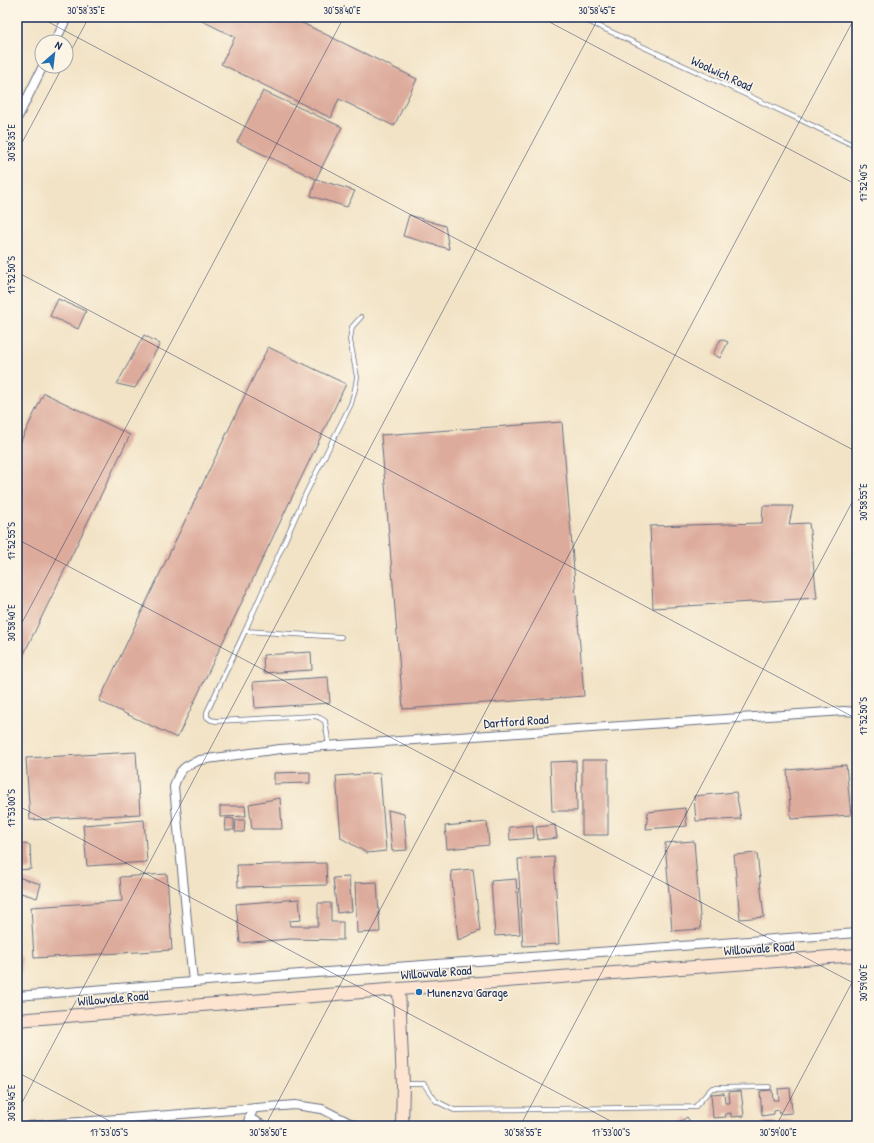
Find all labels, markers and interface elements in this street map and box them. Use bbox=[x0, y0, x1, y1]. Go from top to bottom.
text: 30°58'35"E bbox=[67, 4, 105, 17]
text: 30°58'40"E bbox=[323, 4, 361, 17]
text: 30°58'45"E bbox=[579, 4, 616, 17]
north arrow bbox=[34, 34, 74, 74]
text: N bbox=[53, 38, 65, 53]
street label: Woolwich Road bbox=[688, 51, 756, 95]
text: 30°58'35"E bbox=[5, 124, 18, 162]
text: 17°52'40"S bbox=[857, 164, 870, 202]
text: 17°52'50"S bbox=[5, 256, 18, 294]
text: 30°58'55"E bbox=[857, 483, 870, 521]
text: 17°52'55"S bbox=[5, 522, 18, 560]
text: 30°58'40"E bbox=[5, 604, 18, 642]
text: 17°52'50"S bbox=[857, 697, 870, 735]
street label: Dartford Road bbox=[483, 710, 549, 732]
text: 17°53'00"S bbox=[5, 789, 18, 827]
street label: Willowvale Road bbox=[723, 937, 795, 959]
street label: Willowvale Road bbox=[400, 961, 472, 983]
text: 30°59'00"E bbox=[857, 964, 870, 1002]
place label: Munenzva Garage bbox=[427, 983, 508, 1001]
street label: Willowvale Road bbox=[77, 986, 149, 1010]
marker: Munenzva Garage bbox=[414, 987, 424, 997]
text: 30°58'45"E bbox=[5, 1084, 18, 1121]
text: 17°53'05"S bbox=[90, 1126, 128, 1139]
text: 30°58'50"E bbox=[249, 1126, 287, 1139]
text: 30°58'55"E bbox=[504, 1126, 542, 1139]
text: 17°53'00"S bbox=[592, 1126, 630, 1139]
text: 30°59'00"E bbox=[759, 1126, 797, 1139]

